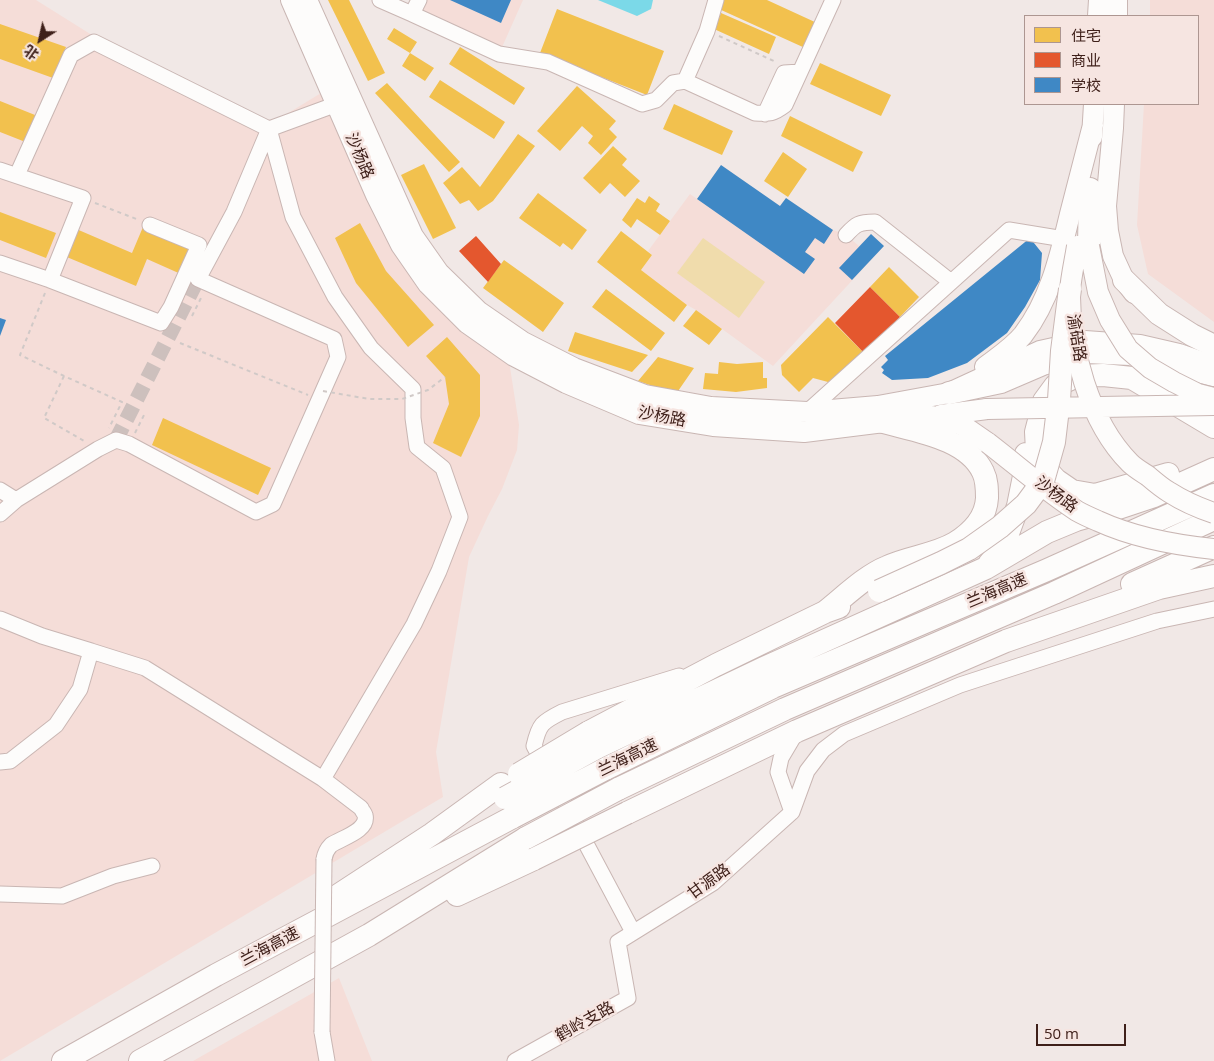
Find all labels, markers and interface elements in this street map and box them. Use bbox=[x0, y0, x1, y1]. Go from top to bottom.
north arrow bbox=[15, 15, 65, 65]
legend bbox=[1024, 15, 1199, 105]
text: 住宅 bbox=[1071, 25, 1101, 45]
text: 北 bbox=[20, 41, 42, 64]
text: 商业 bbox=[1071, 50, 1101, 70]
text: 学校 bbox=[1071, 75, 1101, 95]
street label: 沙杨路 bbox=[341, 130, 377, 182]
street label: 渝碚路 bbox=[1063, 313, 1089, 363]
street label: 沙杨路 bbox=[637, 403, 687, 431]
street label: 沙杨路 bbox=[1031, 473, 1081, 517]
street label: 兰海高速 bbox=[964, 570, 1030, 612]
street label: 兰海高速 bbox=[595, 735, 661, 781]
street label: 甘源路 bbox=[684, 860, 734, 904]
street label: 兰海高速 bbox=[237, 924, 303, 970]
street label: 鹤岭支路 bbox=[552, 998, 618, 1046]
scale bar bbox=[1039, 1014, 1129, 1046]
text: 50 m bbox=[1044, 1023, 1079, 1043]

